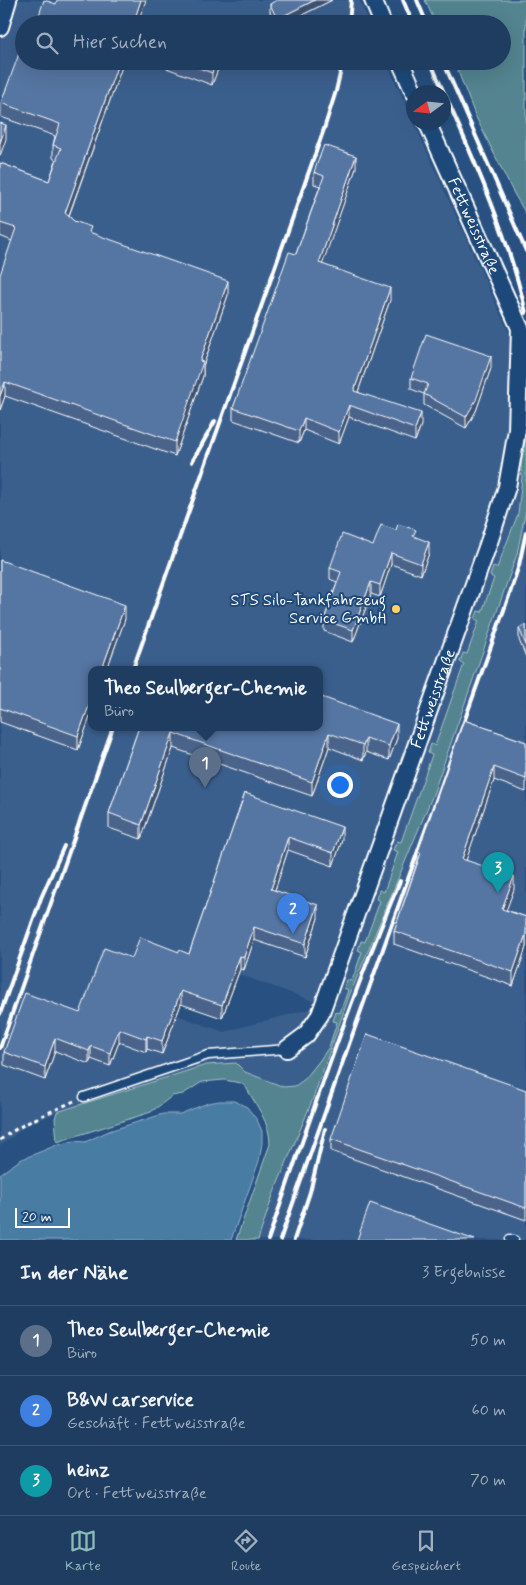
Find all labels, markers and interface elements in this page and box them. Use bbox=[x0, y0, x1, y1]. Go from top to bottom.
search box bbox=[15, 15, 511, 70]
icon: search bbox=[33, 29, 61, 57]
text: Hier suchen bbox=[73, 30, 167, 55]
north arrow bbox=[406, 85, 451, 130]
street label: Fettweisstraße bbox=[443, 174, 505, 278]
place label: STS Silo-Tankfahrzeug Service GmbH bbox=[231, 590, 386, 629]
marker: STS Silo-Tankfahrzeug Service GmbH bbox=[390, 603, 402, 615]
street label: Fettweisstraße bbox=[406, 646, 460, 751]
popup bbox=[88, 666, 323, 731]
text: Theo Seulberger-Chemie bbox=[104, 676, 307, 701]
text: Büro bbox=[104, 701, 134, 722]
pin: 1 bbox=[189, 747, 221, 788]
your location bbox=[327, 772, 353, 798]
pin: 3 bbox=[482, 852, 514, 893]
pin: 2 bbox=[277, 893, 309, 934]
scale bar bbox=[15, 1205, 70, 1228]
text: 20 m bbox=[22, 1208, 52, 1226]
text: In der Nähe bbox=[20, 1259, 128, 1287]
text: 3 Ergebnisse bbox=[422, 1262, 506, 1283]
text: Theo Seulberger-Chemie bbox=[67, 1318, 270, 1343]
text: 1 bbox=[32, 1330, 40, 1351]
text: 50 m bbox=[470, 1330, 506, 1351]
text: Büro bbox=[67, 1343, 97, 1364]
text: B&W carservice bbox=[67, 1388, 194, 1413]
text: 2 bbox=[32, 1400, 40, 1421]
text: 60 m bbox=[472, 1400, 506, 1421]
text: Geschäft · Fettweisstraße bbox=[67, 1413, 246, 1434]
text: heinz bbox=[67, 1458, 109, 1483]
text: 3 bbox=[32, 1470, 40, 1491]
text: 70 m bbox=[470, 1470, 506, 1491]
text: Ort · Fettweisstraße bbox=[67, 1483, 207, 1504]
tab: Karte bbox=[65, 1527, 101, 1575]
tab: Route bbox=[231, 1527, 261, 1575]
tab: Gespeichert bbox=[392, 1527, 461, 1575]

